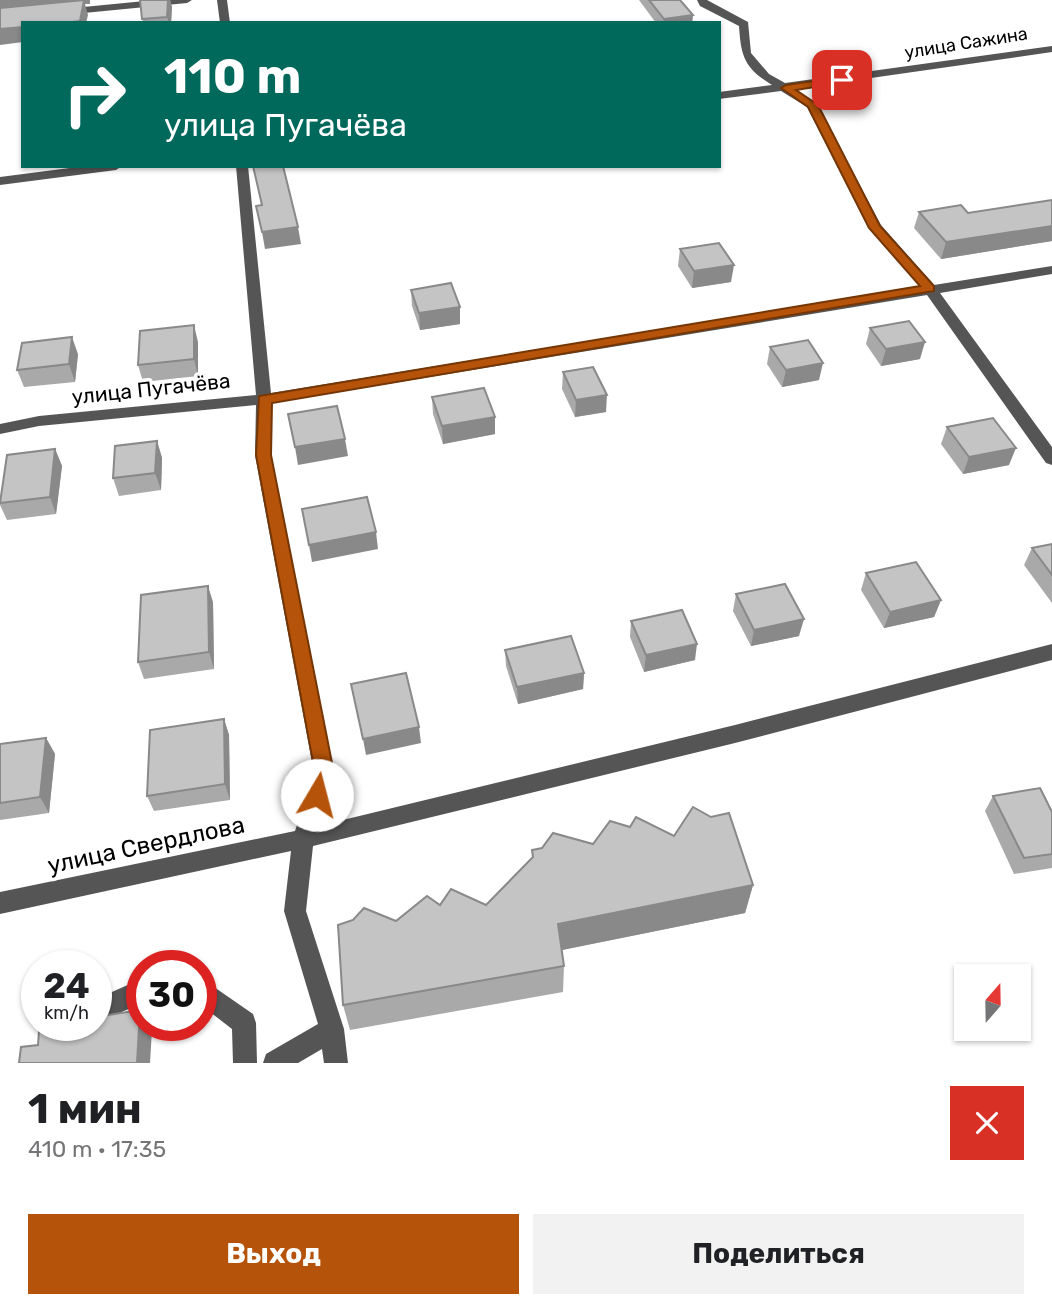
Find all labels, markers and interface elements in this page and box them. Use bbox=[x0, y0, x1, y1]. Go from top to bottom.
street label: улица Сажина bbox=[903, 22, 1029, 64]
text: 110 m bbox=[164, 47, 301, 105]
icon: right bbox=[49, 49, 140, 140]
pin bbox=[812, 50, 872, 110]
icon: arrive bbox=[823, 61, 861, 99]
text: улица Пугачёва bbox=[164, 106, 407, 144]
street label: улица Пугачёва bbox=[70, 368, 231, 409]
position arrow bbox=[280, 758, 354, 832]
street label: улица Свердлова bbox=[45, 810, 247, 880]
speed limit sign: 30 bbox=[126, 950, 217, 1041]
north arrow bbox=[954, 964, 1031, 1041]
map controls bbox=[954, 964, 1031, 1041]
text: 24 bbox=[43, 965, 90, 1007]
text: km/h bbox=[44, 1002, 89, 1024]
text: 1 мин bbox=[28, 1084, 142, 1134]
button: close bbox=[950, 1086, 1024, 1160]
text: 410 m · 17:35 bbox=[28, 1135, 166, 1163]
button: Выход bbox=[28, 1214, 519, 1294]
button: Поделиться bbox=[533, 1214, 1024, 1294]

